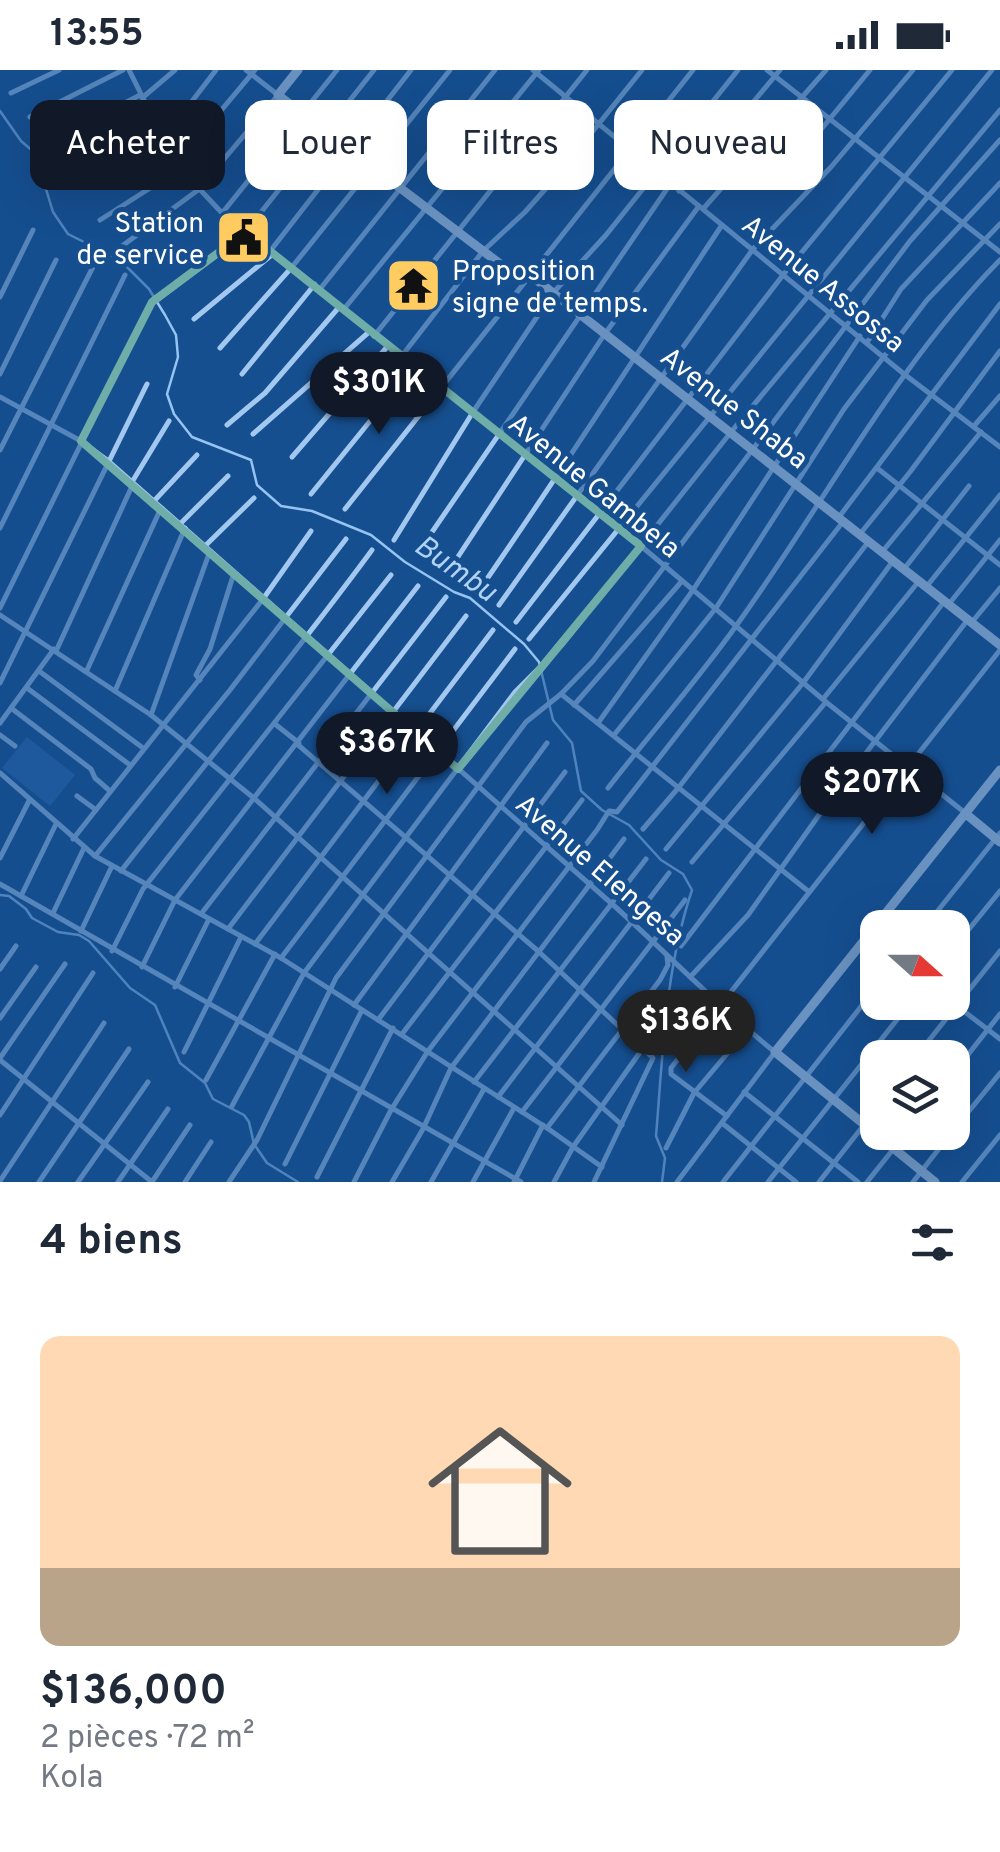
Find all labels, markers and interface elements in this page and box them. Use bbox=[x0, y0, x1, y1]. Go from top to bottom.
text: 13:55 bbox=[50, 11, 144, 60]
chip: Acheter bbox=[30, 100, 225, 190]
chip: Louer bbox=[245, 100, 407, 190]
chip: Filtres bbox=[427, 100, 594, 190]
chip: Nouveau bbox=[614, 100, 823, 190]
place label: Station de service bbox=[77, 207, 204, 275]
public building icon: Station de service bbox=[213, 208, 273, 268]
street label: Avenue Assossa bbox=[733, 208, 911, 362]
place label: Proposition signe de temps. bbox=[452, 255, 648, 323]
temple icon: Proposition signe de temps. bbox=[383, 256, 443, 316]
street label: Avenue Shaba bbox=[652, 340, 815, 478]
pin: $301K bbox=[309, 352, 449, 437]
text: $301K bbox=[332, 364, 426, 404]
street label: Avenue Gambela bbox=[500, 407, 687, 568]
water label: Bumbu bbox=[406, 528, 504, 612]
pin: $367K bbox=[317, 712, 457, 797]
text: $367K bbox=[338, 724, 436, 764]
pin: $207K bbox=[802, 752, 942, 837]
text: $207K bbox=[822, 764, 922, 804]
street label: Avenue Elengesa bbox=[507, 788, 692, 955]
north arrow bbox=[860, 910, 970, 1020]
map controls bbox=[860, 910, 970, 1150]
pin: $136K bbox=[616, 990, 756, 1075]
text: $136K bbox=[639, 1002, 733, 1042]
button: layers bbox=[860, 1040, 970, 1150]
icon: filters bbox=[905, 1215, 960, 1270]
text: 4 biens bbox=[40, 1216, 183, 1269]
icon: home bbox=[410, 1401, 590, 1581]
text: $136,000 bbox=[40, 1666, 227, 1719]
text: 2 pièces · 72 m² bbox=[40, 1719, 254, 1759]
text: Kola bbox=[40, 1759, 103, 1799]

